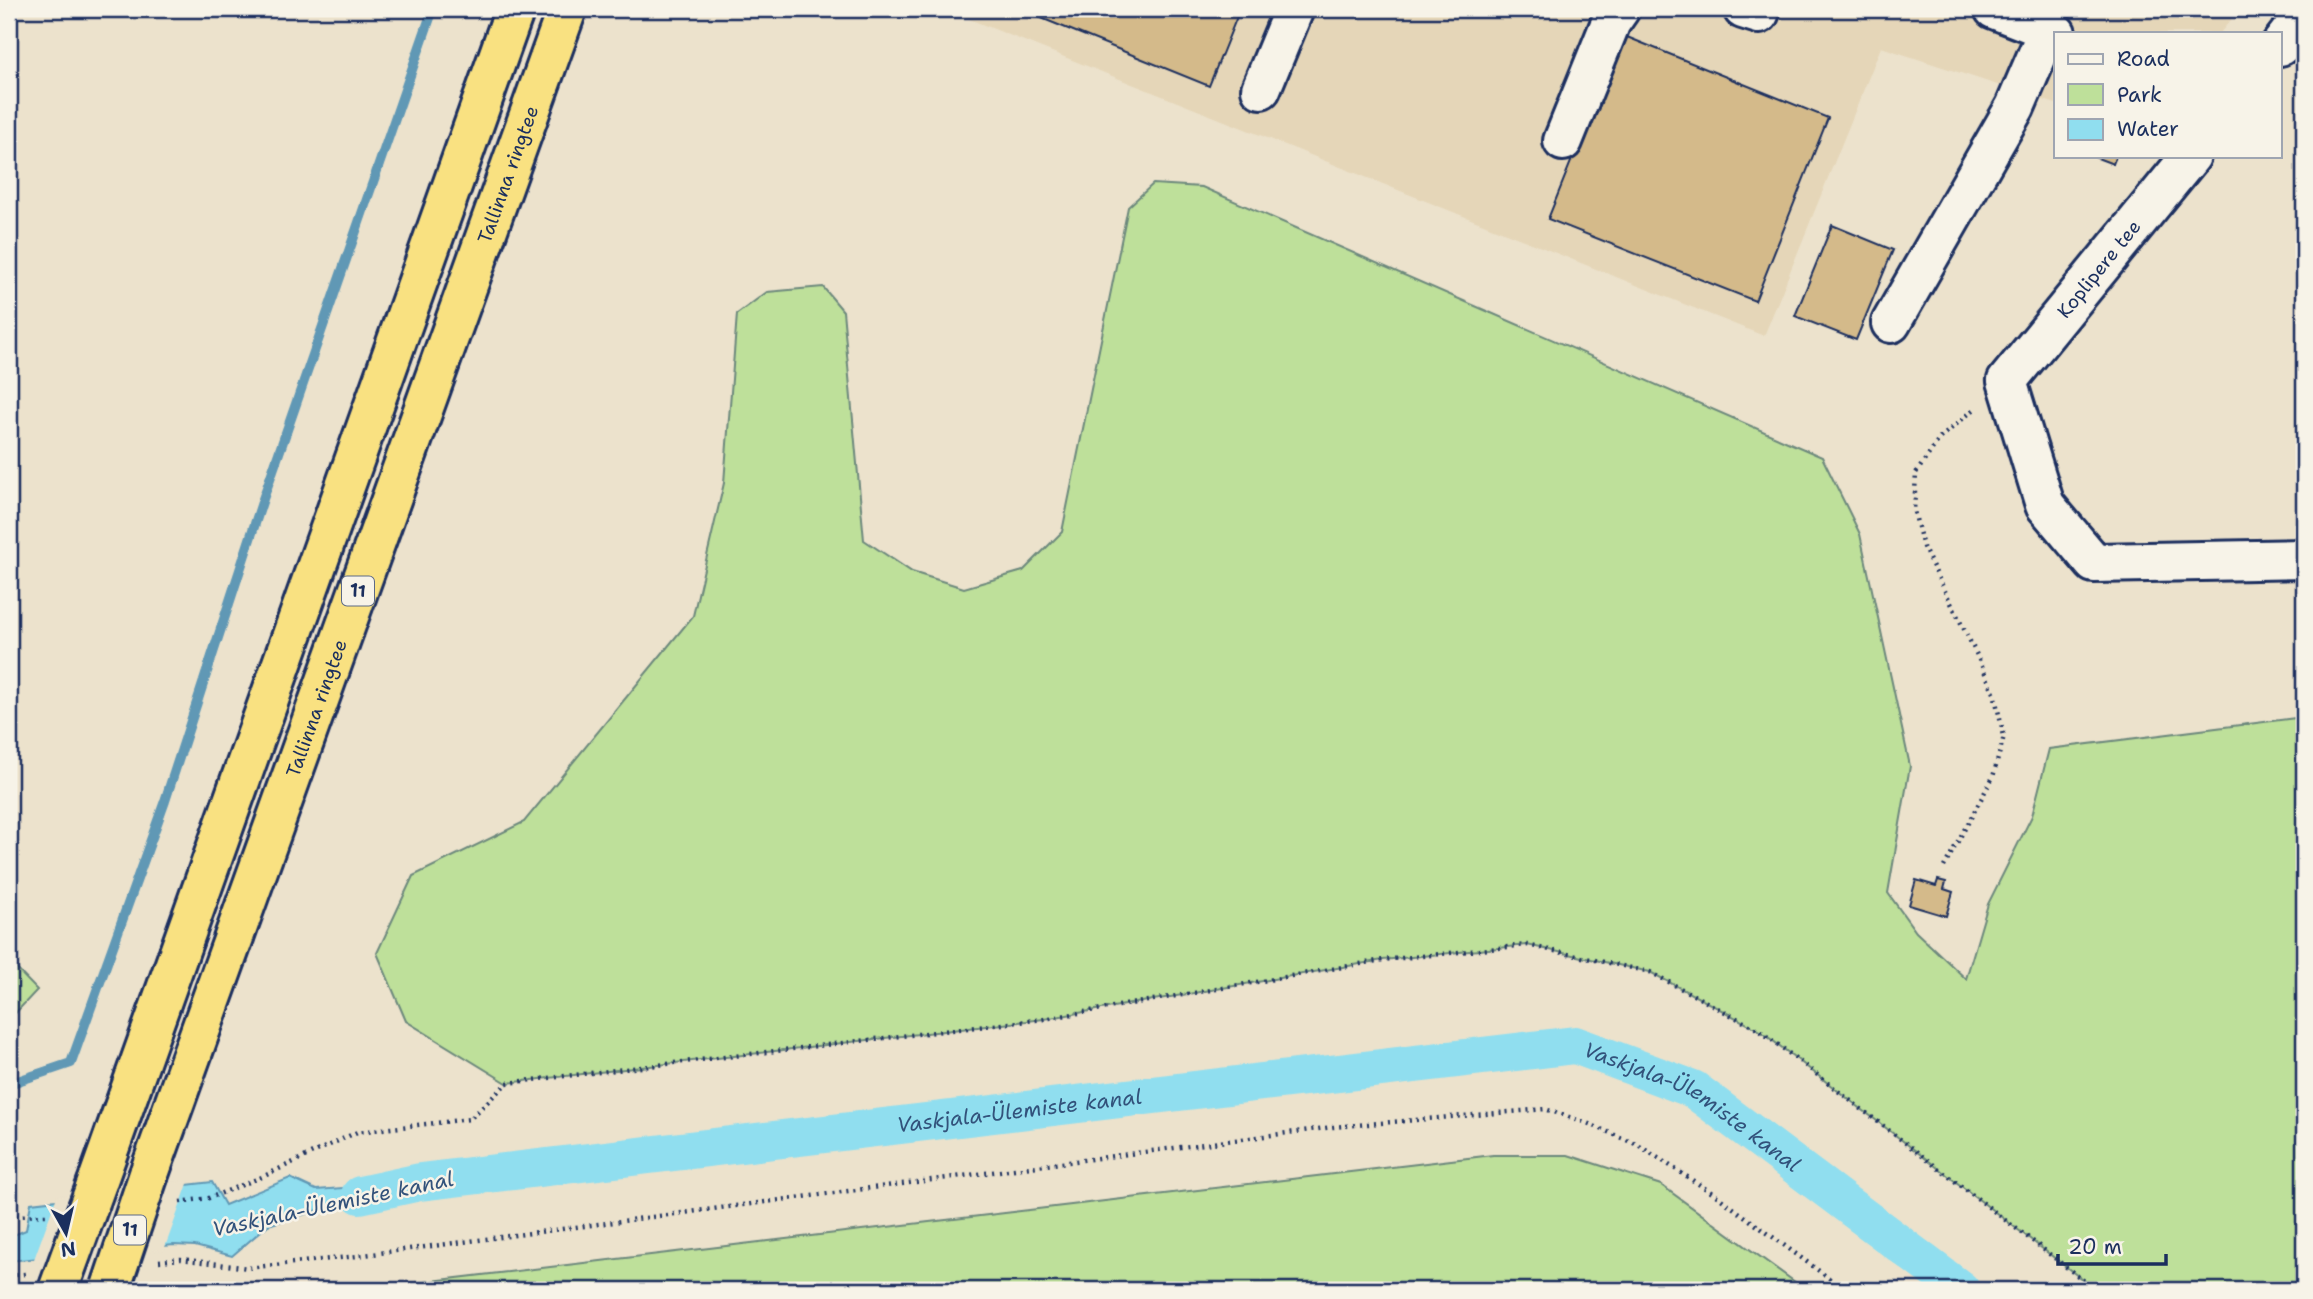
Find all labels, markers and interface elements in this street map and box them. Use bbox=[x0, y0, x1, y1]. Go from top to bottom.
legend bbox=[2054, 32, 2282, 158]
text: Road bbox=[2117, 45, 2170, 73]
text: Park bbox=[2117, 81, 2162, 109]
street label: Tallinna ringtee bbox=[471, 102, 544, 247]
text: Water bbox=[2117, 115, 2179, 143]
street label: Koplipere tee bbox=[2052, 215, 2146, 323]
road number: 11 bbox=[342, 576, 374, 606]
street label: Tallinna ringtee bbox=[280, 636, 352, 780]
water label: Vaskjala-Ülemiste kanal bbox=[1580, 1035, 1806, 1179]
water label: Vaskjala-Ülemiste kanal bbox=[895, 1082, 1143, 1139]
water label: Vaskjala-Ülemiste kanal bbox=[210, 1165, 456, 1243]
north arrow bbox=[32, 1198, 102, 1268]
road number: 11 bbox=[114, 1216, 146, 1245]
scale bar bbox=[2058, 1222, 2166, 1266]
text: 20 m bbox=[2068, 1233, 2122, 1261]
text: N bbox=[59, 1236, 77, 1263]

